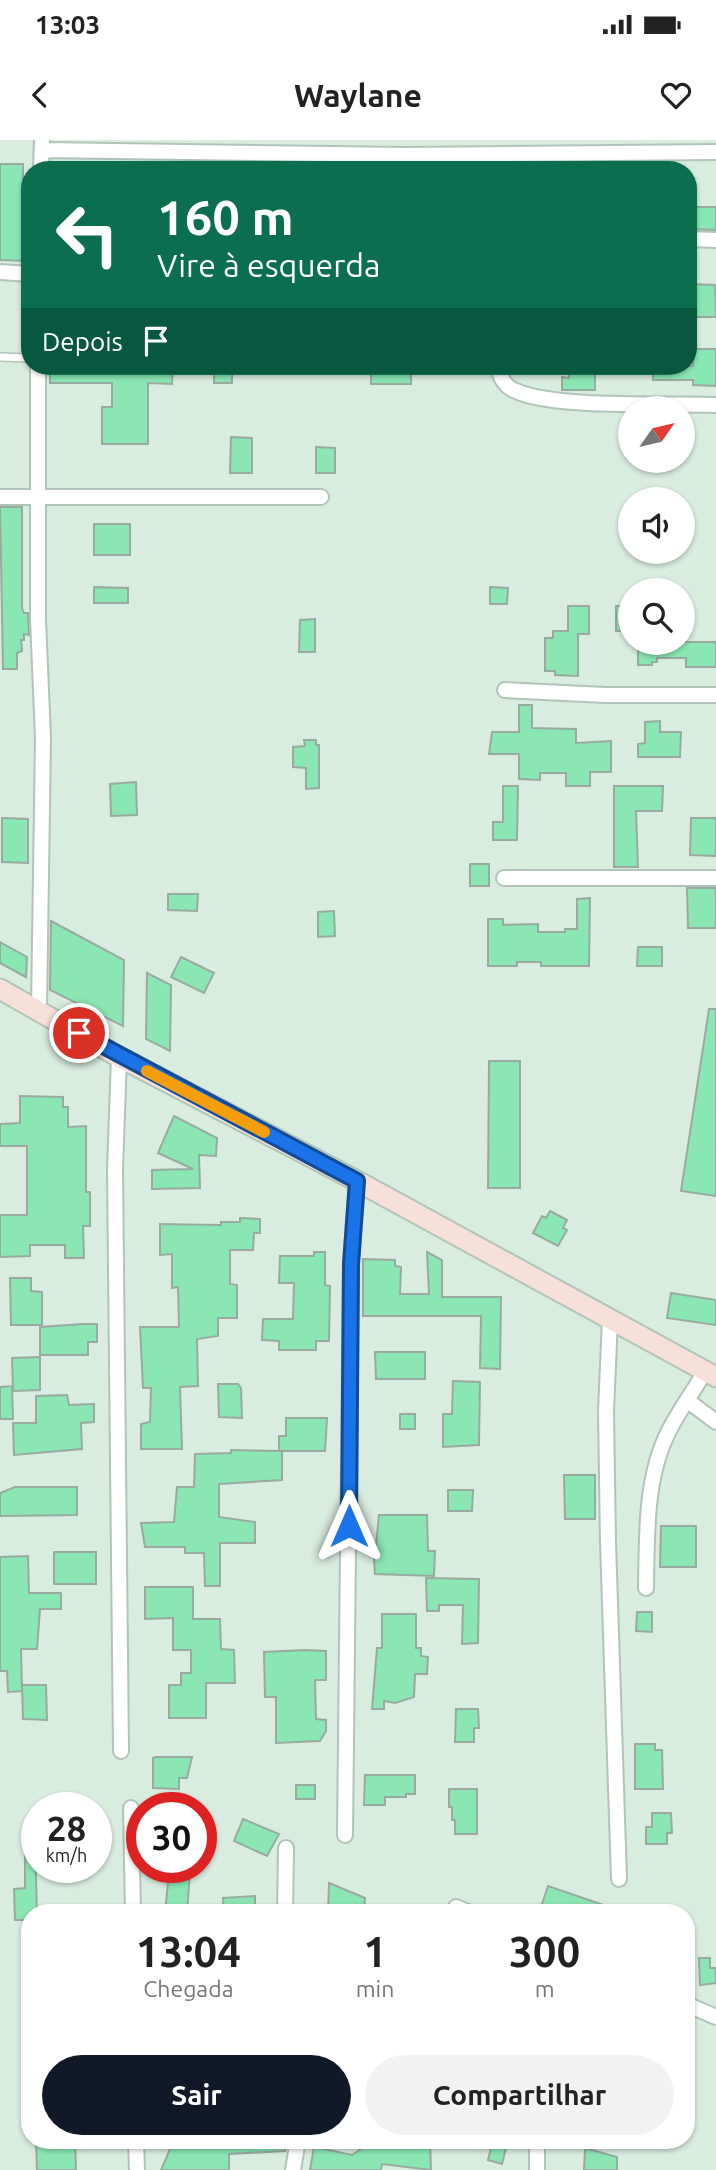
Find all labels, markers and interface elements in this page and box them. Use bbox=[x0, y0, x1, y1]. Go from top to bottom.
text: 13:03 bbox=[35, 10, 100, 39]
icon: back bbox=[21, 76, 59, 114]
icon: heart bbox=[657, 76, 695, 114]
text: Waylane bbox=[294, 77, 422, 113]
icon: left bbox=[42, 189, 133, 280]
text: 160 m bbox=[157, 189, 294, 244]
text: Vire à esquerda bbox=[157, 247, 380, 283]
icon: arrive bbox=[137, 322, 175, 360]
text: Depois bbox=[42, 327, 123, 356]
north arrow bbox=[618, 396, 695, 472]
map controls bbox=[618, 396, 695, 655]
button: sound bbox=[618, 487, 695, 564]
button: search bbox=[618, 578, 695, 655]
pin bbox=[49, 1003, 109, 1063]
icon: arrive bbox=[60, 1014, 98, 1052]
position arrow bbox=[312, 1489, 386, 1563]
speed limit sign: 30 bbox=[126, 1792, 217, 1883]
text: 28 bbox=[47, 1808, 86, 1848]
text: km/h bbox=[46, 1845, 87, 1865]
text: 13:04 bbox=[136, 1928, 241, 1975]
text: 1 bbox=[363, 1928, 387, 1975]
text: 300 bbox=[509, 1928, 580, 1975]
text: Chegada bbox=[143, 1976, 233, 2001]
text: min bbox=[356, 1976, 394, 2001]
text: m bbox=[535, 1976, 555, 2001]
button: Sair bbox=[42, 2055, 351, 2135]
button: Compartilhar bbox=[365, 2055, 674, 2135]

